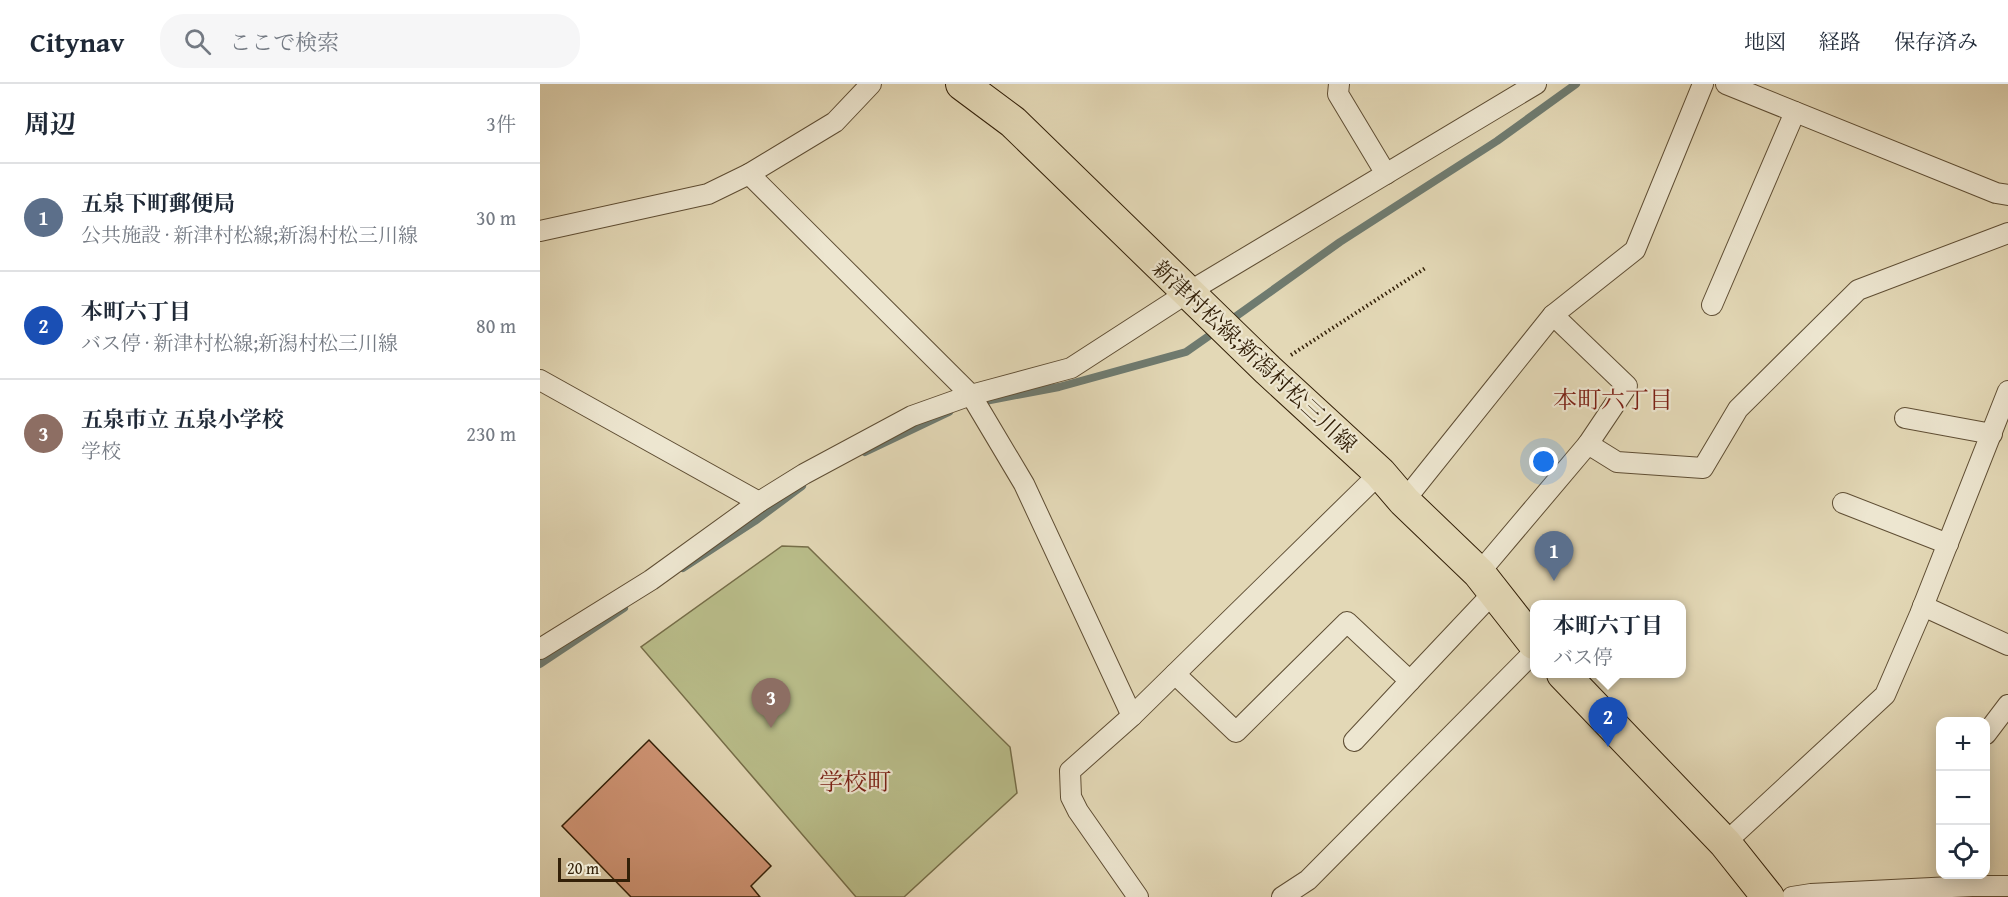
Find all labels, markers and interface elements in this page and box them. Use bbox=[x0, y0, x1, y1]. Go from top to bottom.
search box bbox=[160, 14, 580, 68]
text: Citynav bbox=[30, 21, 124, 62]
icon: search bbox=[181, 25, 214, 58]
text: ここで検索 bbox=[229, 26, 339, 58]
text: 地図 bbox=[1744, 26, 1786, 57]
text: 経路 bbox=[1819, 26, 1861, 57]
text: 保存済み bbox=[1894, 26, 1978, 57]
text: 周辺 bbox=[24, 104, 76, 143]
text: 3件 bbox=[486, 109, 516, 138]
text: 五泉下町郵便局 bbox=[81, 187, 235, 219]
text: 1 bbox=[38, 203, 49, 232]
text: 30 m bbox=[476, 203, 516, 232]
text: 公共施設 · 新津村松線;新潟村松三川線 bbox=[81, 220, 418, 249]
street label: 新津村松線;新潟村松三川線 bbox=[1146, 252, 1364, 460]
text: 本町六丁目 bbox=[81, 295, 191, 327]
text: 2 bbox=[38, 311, 49, 340]
text: 80 m bbox=[476, 311, 516, 340]
text: バス停 · 新津村松線;新潟村松三川線 bbox=[81, 328, 398, 357]
district label: 本町六丁目 bbox=[1553, 382, 1673, 417]
text: 五泉市立 五泉小学校 bbox=[81, 403, 284, 435]
text: 3 bbox=[38, 419, 49, 448]
text: 230 m bbox=[466, 419, 516, 448]
text: 学校 bbox=[81, 436, 121, 465]
your location bbox=[1529, 447, 1558, 476]
pin: 1 bbox=[1534, 532, 1574, 581]
popup bbox=[1530, 600, 1686, 678]
text: 本町六丁目 bbox=[1553, 609, 1663, 641]
text: バス停 bbox=[1553, 642, 1613, 671]
pin: 3 bbox=[752, 678, 790, 728]
pin: 2 bbox=[1588, 698, 1628, 747]
map controls bbox=[1936, 717, 1990, 879]
button: + bbox=[1936, 717, 1990, 771]
district label: 学校町 bbox=[819, 764, 891, 799]
button: − bbox=[1936, 771, 1990, 825]
button: locate bbox=[1936, 825, 1990, 879]
scale bar bbox=[558, 855, 630, 882]
text: 20 m bbox=[567, 856, 599, 880]

